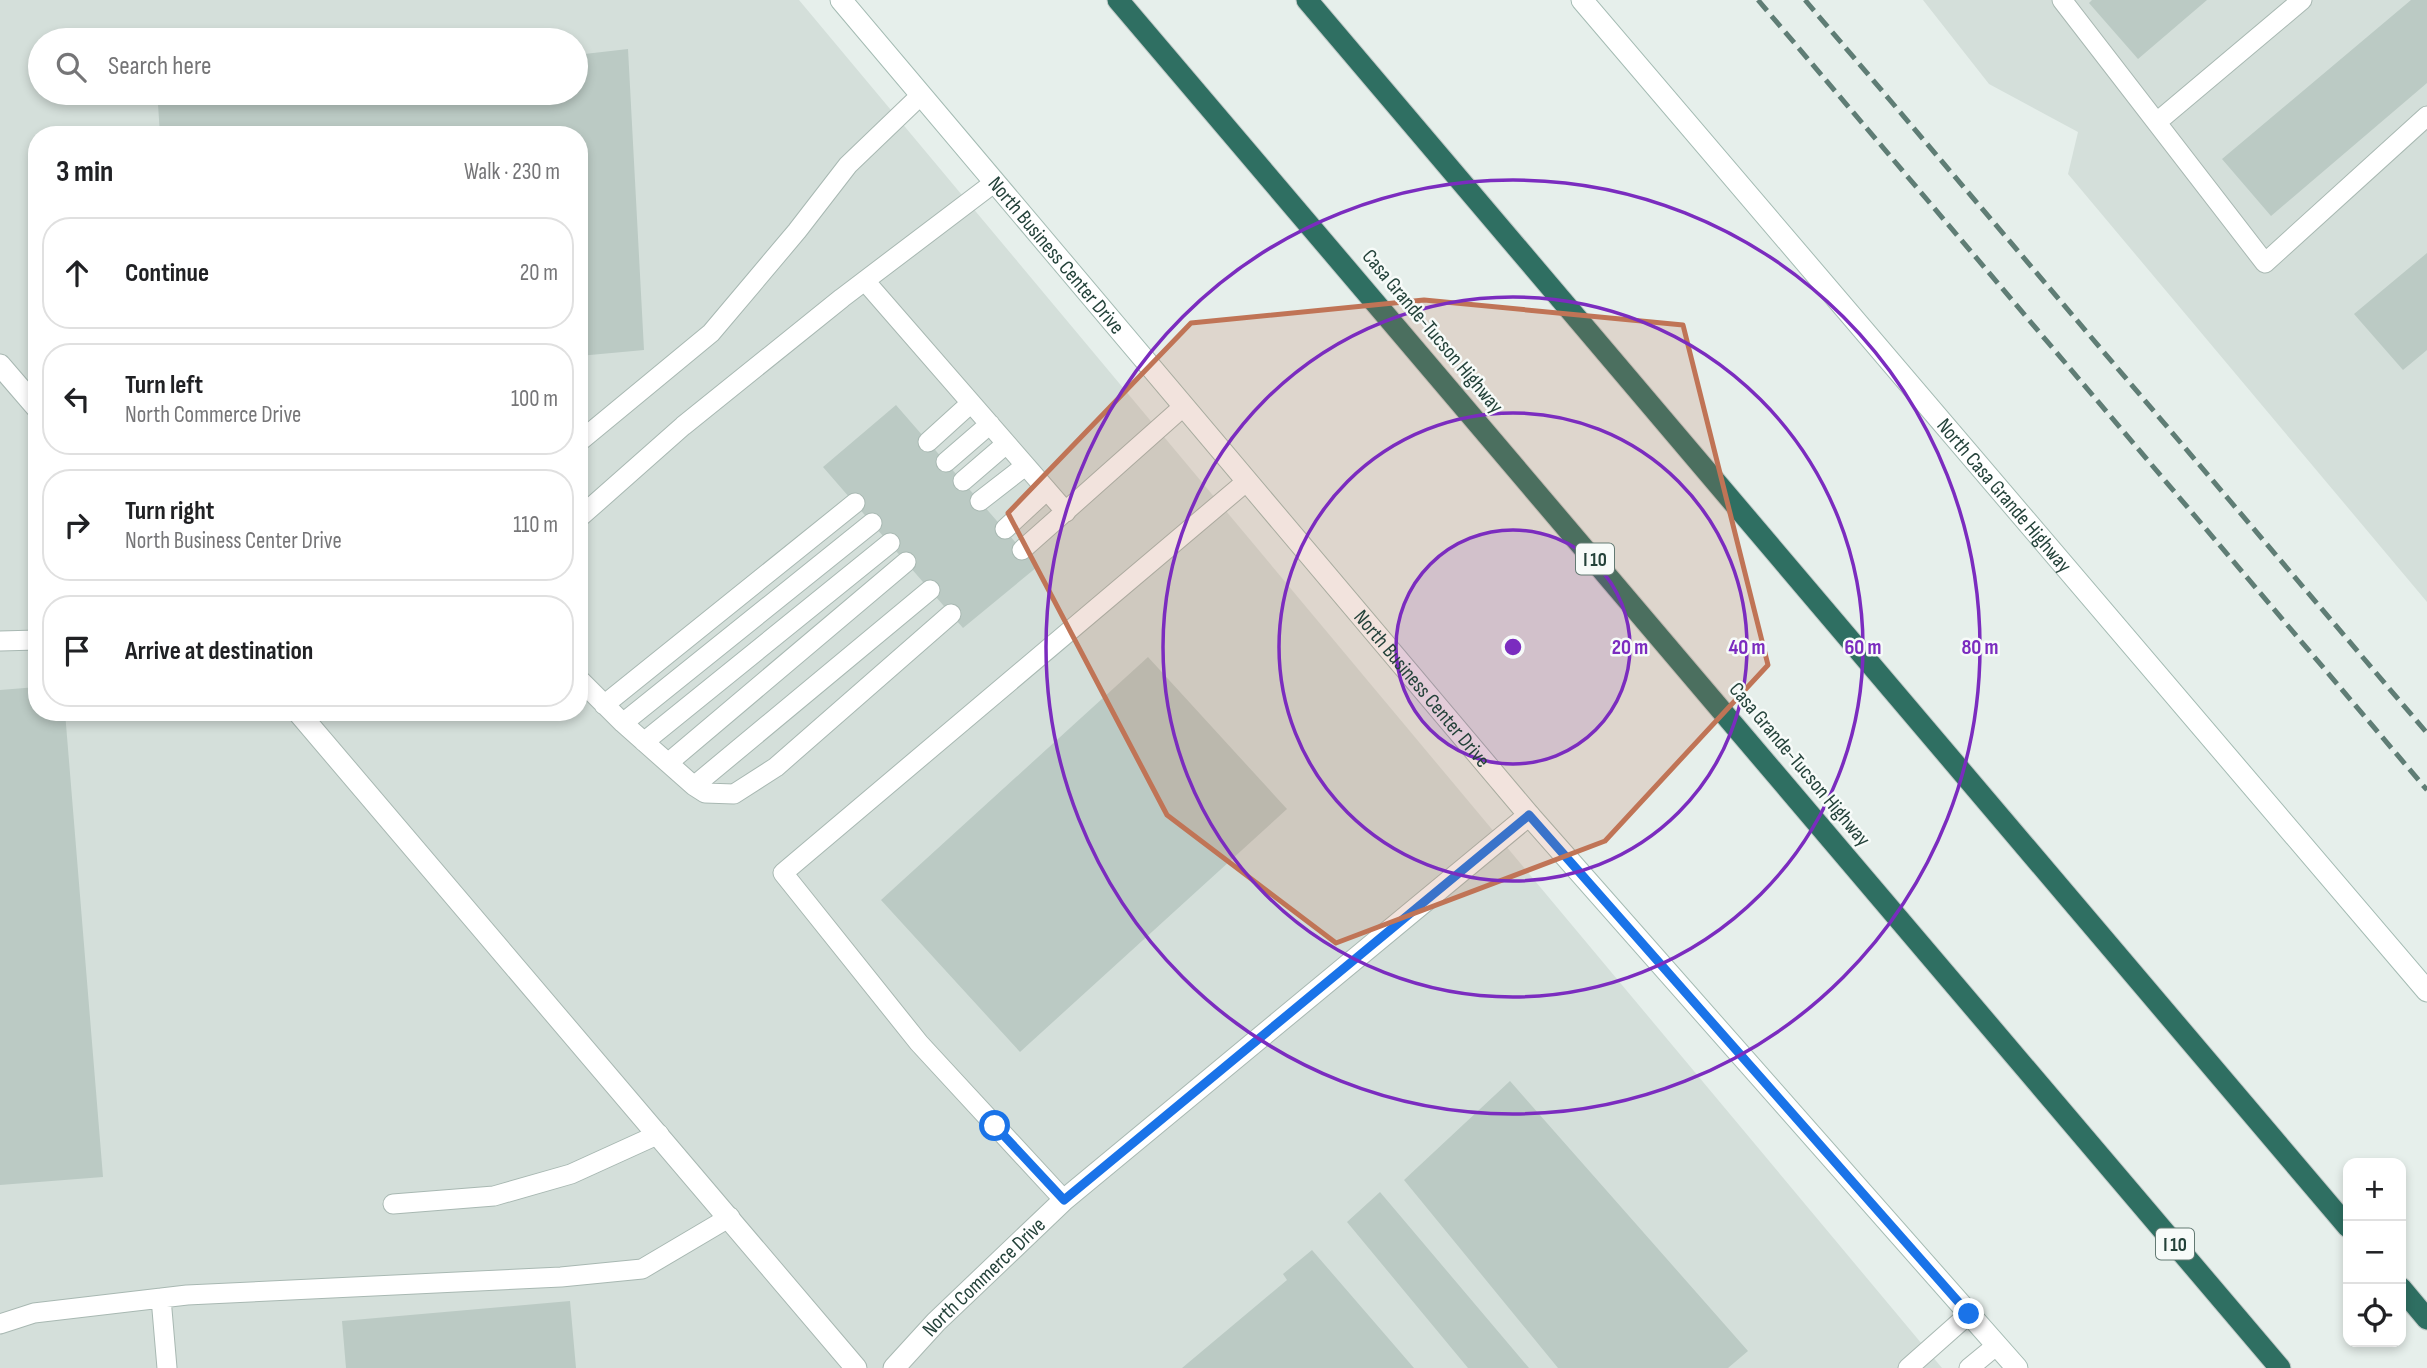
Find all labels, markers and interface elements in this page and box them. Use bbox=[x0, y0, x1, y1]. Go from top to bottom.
search box bbox=[28, 28, 588, 105]
icon: search bbox=[52, 48, 90, 86]
text: Search here bbox=[108, 51, 211, 82]
text: 3 min bbox=[56, 154, 113, 190]
text: Walk · 230 m bbox=[464, 158, 560, 186]
street label: North Business Center Drive bbox=[983, 172, 1130, 339]
street label: Casa Grande-Tucson Highway bbox=[1357, 244, 1508, 418]
icon: ahead bbox=[58, 254, 96, 292]
text: Continue bbox=[125, 258, 209, 289]
text: 20 m bbox=[520, 259, 558, 287]
text: Turn left bbox=[125, 370, 203, 401]
icon: left bbox=[58, 380, 96, 418]
text: 100 m bbox=[511, 385, 558, 413]
text: North Commerce Drive bbox=[125, 401, 301, 429]
street label: North Casa Grande Highway bbox=[1931, 413, 2077, 578]
text: Turn right bbox=[125, 496, 214, 527]
icon: right bbox=[58, 506, 96, 544]
text: 110 m bbox=[513, 511, 558, 539]
text: North Business Center Drive bbox=[125, 527, 342, 555]
road number: I 10 bbox=[1576, 544, 1614, 574]
street label: North Business Center Drive bbox=[1348, 605, 1495, 773]
icon: arrive bbox=[58, 632, 96, 670]
centre of rings bbox=[1501, 635, 1525, 659]
text: 20 m bbox=[1612, 635, 1648, 660]
text: 40 m bbox=[1729, 635, 1765, 660]
text: 60 m bbox=[1844, 635, 1882, 660]
text: 80 m bbox=[1961, 635, 1999, 660]
text: Arrive at destination bbox=[125, 636, 313, 667]
street label: Casa Grande-Tucson Highway bbox=[1724, 677, 1875, 851]
route start bbox=[979, 1110, 1010, 1141]
map controls bbox=[2343, 1158, 2406, 1347]
button: + bbox=[2343, 1158, 2406, 1221]
street label: North Commerce Drive bbox=[917, 1212, 1051, 1342]
button: − bbox=[2343, 1221, 2406, 1284]
road number: I 10 bbox=[2156, 1228, 2194, 1260]
button: locate bbox=[2343, 1284, 2406, 1347]
route end bbox=[1953, 1298, 1984, 1329]

